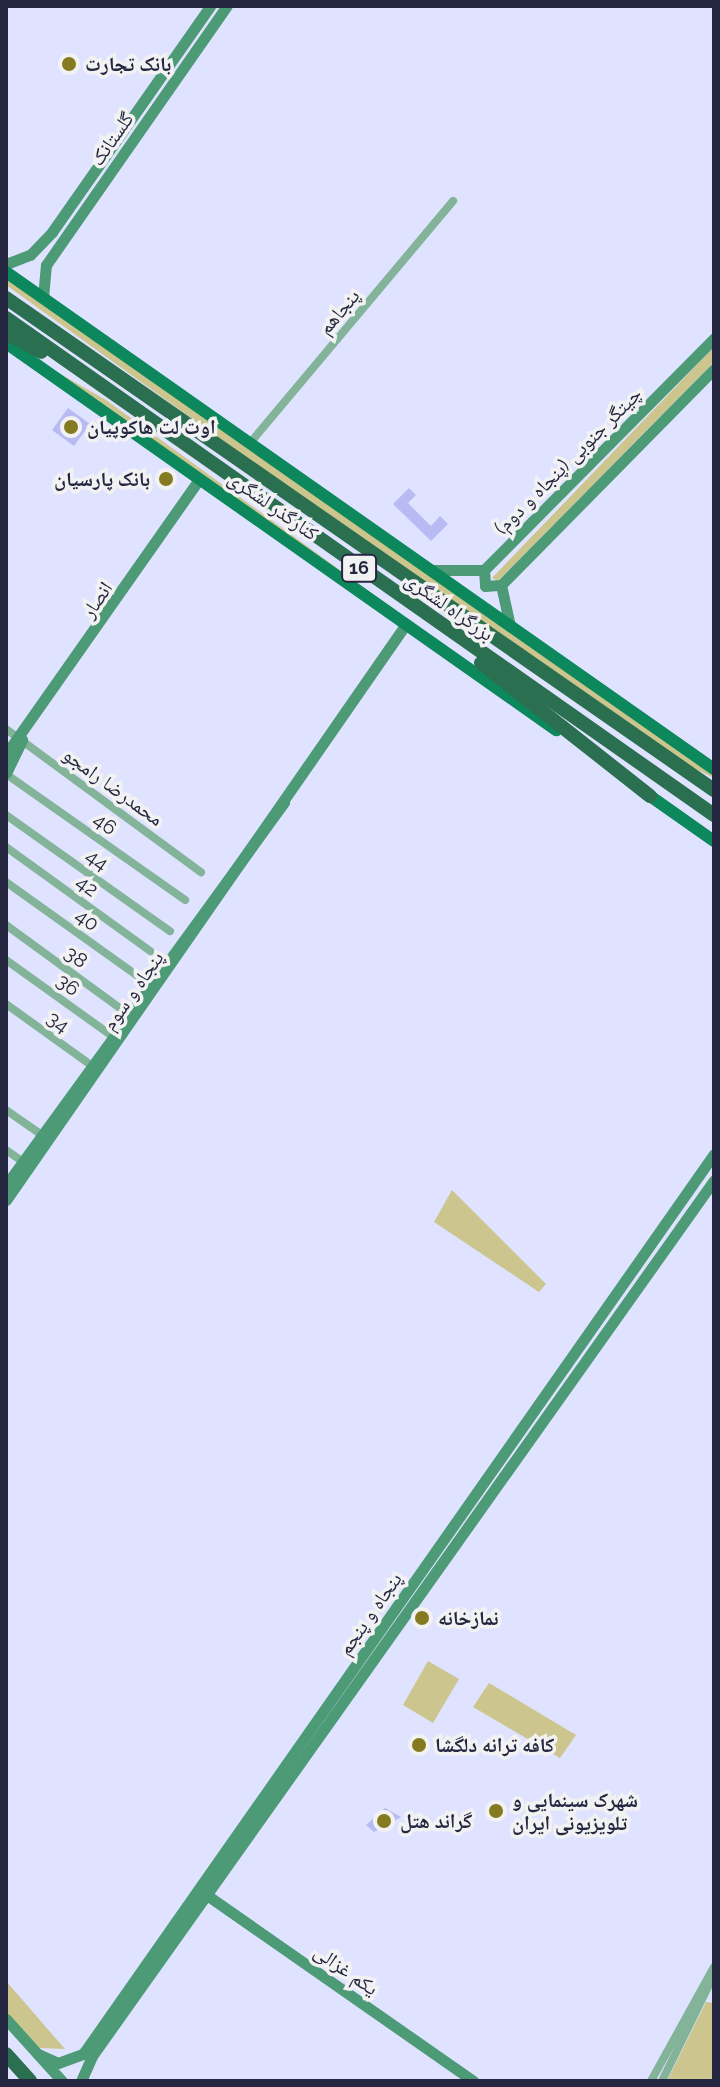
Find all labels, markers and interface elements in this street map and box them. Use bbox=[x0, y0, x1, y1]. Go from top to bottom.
place label: بانک تجارت bbox=[85, 52, 171, 76]
marker: بانک تجارت bbox=[60, 55, 78, 73]
street label: گلستانک bbox=[85, 108, 139, 170]
street label: پنجاهم bbox=[313, 284, 365, 340]
street label: چیتگر جنوبی (پنجاه و دوم) bbox=[489, 382, 647, 540]
place label: اوت لت هاکوپیان bbox=[87, 415, 216, 439]
marker: اوت لت هاکوپیان bbox=[62, 418, 80, 436]
street label: کنارگذر لشگری bbox=[223, 466, 323, 546]
place label: بانک پارسیان bbox=[54, 467, 150, 491]
marker: بانک پارسیان bbox=[157, 470, 175, 488]
road number: 16 bbox=[341, 554, 377, 582]
street label: بزرگراه لشگری bbox=[400, 568, 498, 646]
street label: انصار bbox=[76, 577, 118, 623]
street label: محمدرضا رامجو bbox=[58, 743, 168, 831]
street label: 46 bbox=[89, 808, 121, 840]
street label: 44 bbox=[81, 844, 113, 876]
street label: 42 bbox=[71, 870, 103, 902]
street label: 40 bbox=[71, 904, 103, 936]
street label: 38 bbox=[60, 941, 92, 973]
street label: پنجاه و سوم bbox=[97, 947, 169, 1035]
street label: 36 bbox=[52, 969, 84, 1001]
street label: 34 bbox=[42, 1006, 74, 1038]
street label: پنجاه و پنجم bbox=[333, 1568, 407, 1660]
place label: نمازخانه bbox=[438, 1606, 499, 1630]
marker: نمازخانه bbox=[413, 1609, 431, 1627]
place label: کافه ترانه دلگشا bbox=[435, 1733, 554, 1757]
marker: کافه ترانه دلگشا bbox=[410, 1736, 428, 1754]
place label: شهرک سینمایی و تلویزیونی ایران bbox=[512, 1788, 638, 1835]
marker: شهرک سینمایی و تلویزیونی ایران bbox=[487, 1802, 505, 1820]
place label: گراند هتل bbox=[400, 1809, 472, 1833]
marker: گراند هتل bbox=[375, 1812, 393, 1830]
street label: یکم غزالی bbox=[309, 1939, 383, 2001]

